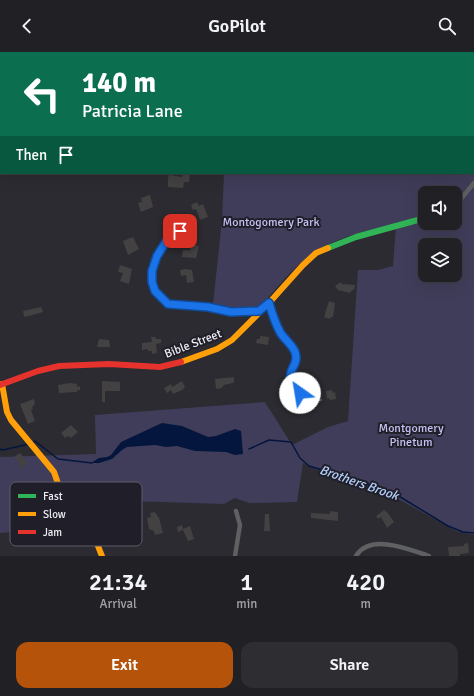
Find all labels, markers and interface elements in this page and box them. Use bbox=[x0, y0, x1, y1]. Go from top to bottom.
icon: back bbox=[16, 15, 38, 37]
text: GoPilot bbox=[208, 15, 266, 37]
icon: search bbox=[436, 15, 458, 37]
text: 140 m bbox=[82, 66, 156, 100]
icon: left bbox=[16, 68, 68, 120]
text: Patricia Lane bbox=[82, 100, 183, 122]
icon: arrive bbox=[55, 144, 77, 166]
text: Then bbox=[16, 146, 47, 164]
map controls bbox=[418, 186, 462, 282]
button: sound bbox=[418, 186, 462, 230]
pin bbox=[163, 214, 197, 248]
park label: Montogomery Park bbox=[223, 215, 320, 230]
icon: arrive bbox=[169, 220, 191, 242]
button: layers bbox=[418, 238, 462, 282]
street label: Bible Street bbox=[162, 326, 224, 362]
position arrow bbox=[279, 372, 321, 414]
park label: Montgomery Pinetum bbox=[378, 421, 444, 450]
water label: Brothers Brook bbox=[317, 462, 402, 504]
legend bbox=[10, 482, 142, 546]
text: Fast bbox=[43, 490, 63, 503]
text: Slow bbox=[43, 508, 66, 521]
text: Jam bbox=[43, 526, 62, 539]
text: 21:34 bbox=[89, 567, 147, 597]
text: 1 bbox=[240, 567, 253, 597]
text: 420 bbox=[346, 567, 385, 597]
text: Arrival bbox=[99, 596, 137, 612]
text: min bbox=[236, 596, 257, 612]
text: m bbox=[360, 596, 371, 612]
button: Exit bbox=[16, 642, 233, 688]
button: Share bbox=[241, 642, 458, 688]

